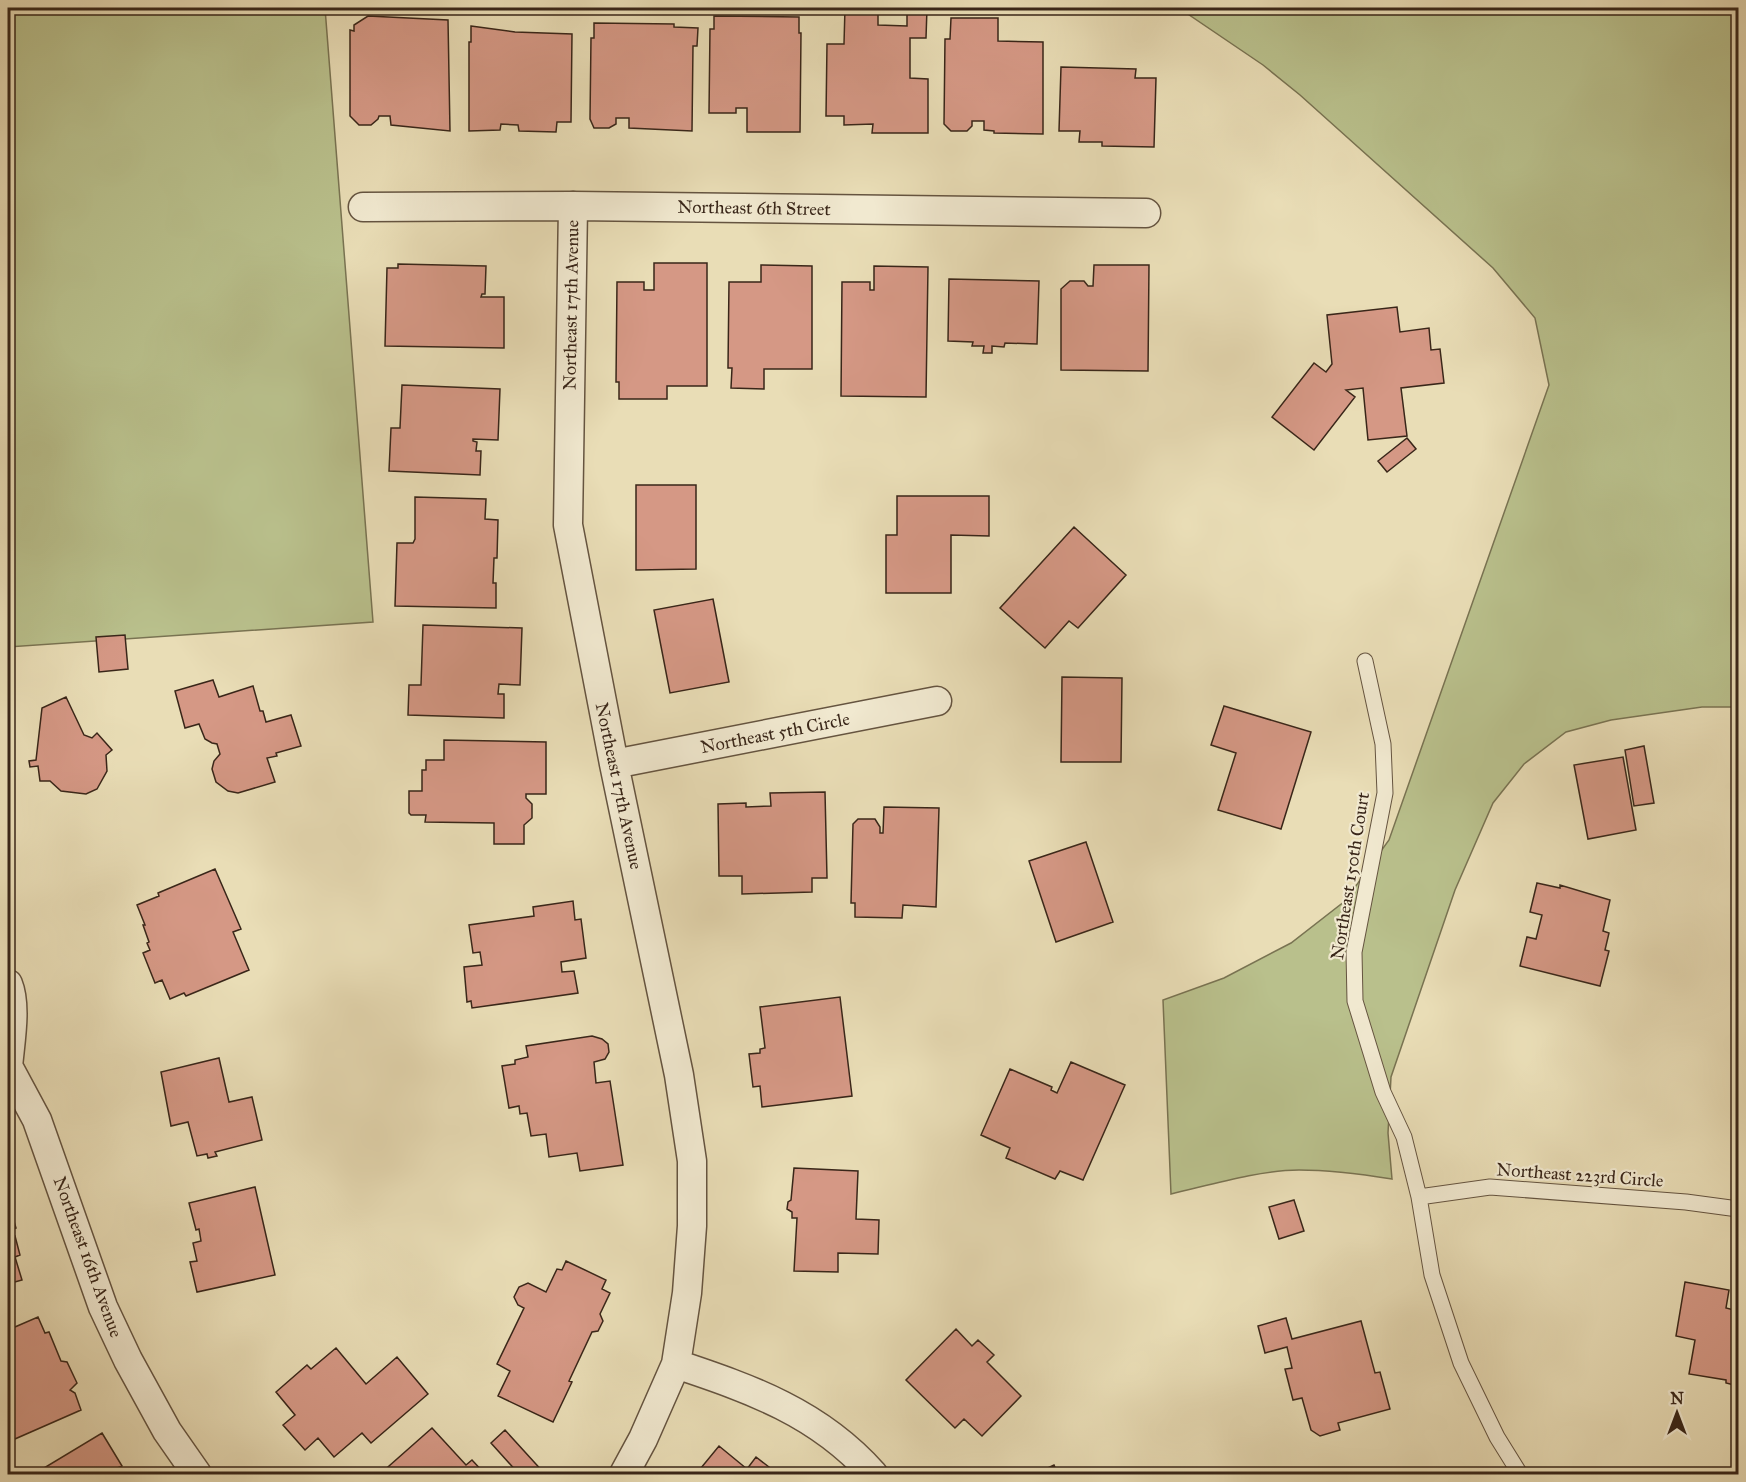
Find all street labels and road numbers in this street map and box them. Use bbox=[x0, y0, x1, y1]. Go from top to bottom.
street label: Northeast 6th Street bbox=[677, 196, 831, 220]
street label: Northeast 17th Avenue bbox=[559, 220, 583, 390]
street label: Northeast 17th Avenue bbox=[591, 701, 647, 871]
street label: Northeast 5th Circle bbox=[699, 708, 851, 758]
street label: Northeast 150th Court bbox=[1326, 790, 1374, 961]
street label: Northeast 223rd Circle bbox=[1496, 1158, 1664, 1192]
street label: Northeast 16th Avenue bbox=[49, 1174, 127, 1340]

